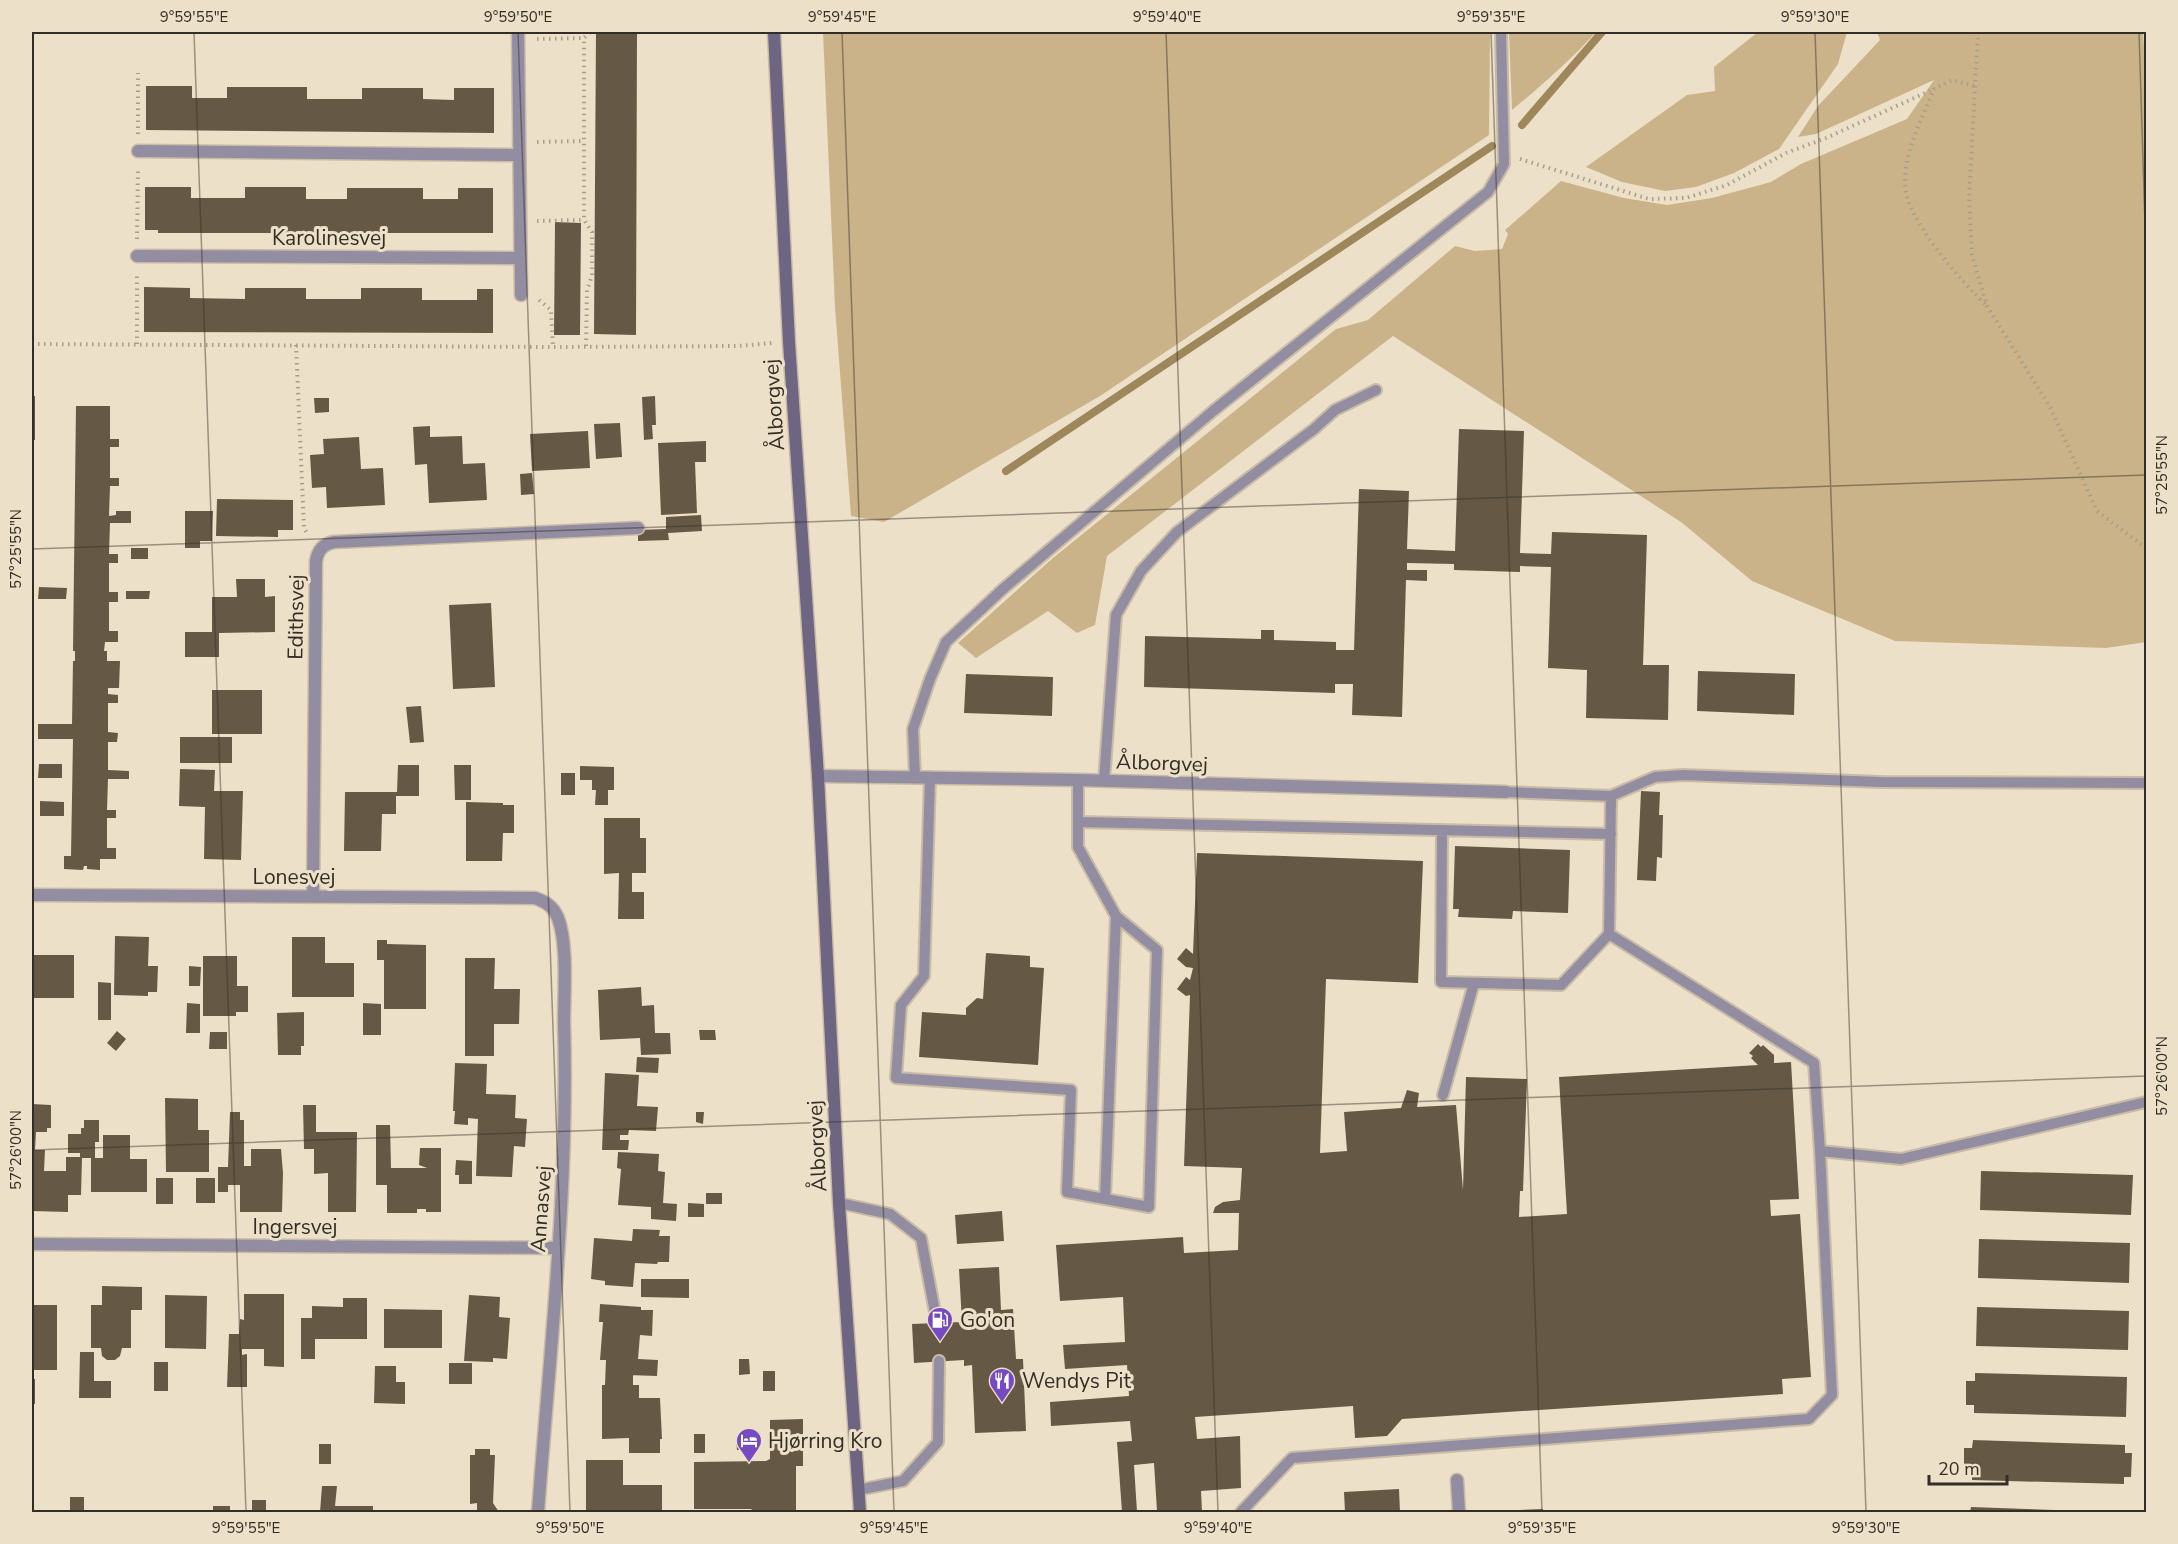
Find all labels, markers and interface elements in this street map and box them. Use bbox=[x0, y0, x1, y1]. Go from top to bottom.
text: 9°59'55"E bbox=[160, 7, 228, 27]
text: 9°59'50"E bbox=[484, 7, 552, 27]
text: 9°59'45"E bbox=[808, 7, 876, 27]
text: 9°59'40"E bbox=[1133, 7, 1201, 27]
text: 9°59'35"E bbox=[1457, 7, 1525, 27]
text: 9°59'30"E bbox=[1781, 7, 1849, 27]
street label: Karolinesvej bbox=[272, 224, 386, 252]
street label: Ålborgvej bbox=[756, 358, 791, 452]
text: 57°25'55"N bbox=[2152, 435, 2172, 515]
text: 57°25'55"N bbox=[6, 509, 26, 589]
street label: Edithsvej bbox=[281, 574, 311, 660]
street label: Ålborgvej bbox=[1116, 746, 1208, 779]
street label: Lonesvej bbox=[253, 863, 335, 891]
text: 57°26'00"N bbox=[2152, 1036, 2172, 1116]
street label: Ålborgvej bbox=[800, 1099, 833, 1193]
text: 57°26'00"N bbox=[6, 1110, 26, 1190]
street label: Annasvej bbox=[524, 1165, 558, 1253]
street label: Ingersvej bbox=[253, 1213, 337, 1241]
fuel station icon: Go'on bbox=[925, 1305, 955, 1343]
place label: Go'on bbox=[960, 1306, 1015, 1334]
restaurant icon: Wendys Pit bbox=[987, 1366, 1017, 1404]
place label: Wendys Pit bbox=[1022, 1367, 1131, 1395]
hotel icon: Hjørring Kro bbox=[734, 1426, 764, 1464]
place label: Hjørring Kro bbox=[768, 1427, 882, 1455]
scale bar bbox=[1929, 1448, 2007, 1486]
text: 20 m bbox=[1938, 1457, 1980, 1481]
text: 9°59'55"E bbox=[212, 1518, 280, 1538]
text: 9°59'50"E bbox=[536, 1518, 604, 1538]
text: 9°59'45"E bbox=[860, 1518, 928, 1538]
text: 9°59'40"E bbox=[1184, 1518, 1252, 1538]
text: 9°59'35"E bbox=[1508, 1518, 1576, 1538]
text: 9°59'30"E bbox=[1832, 1518, 1900, 1538]

